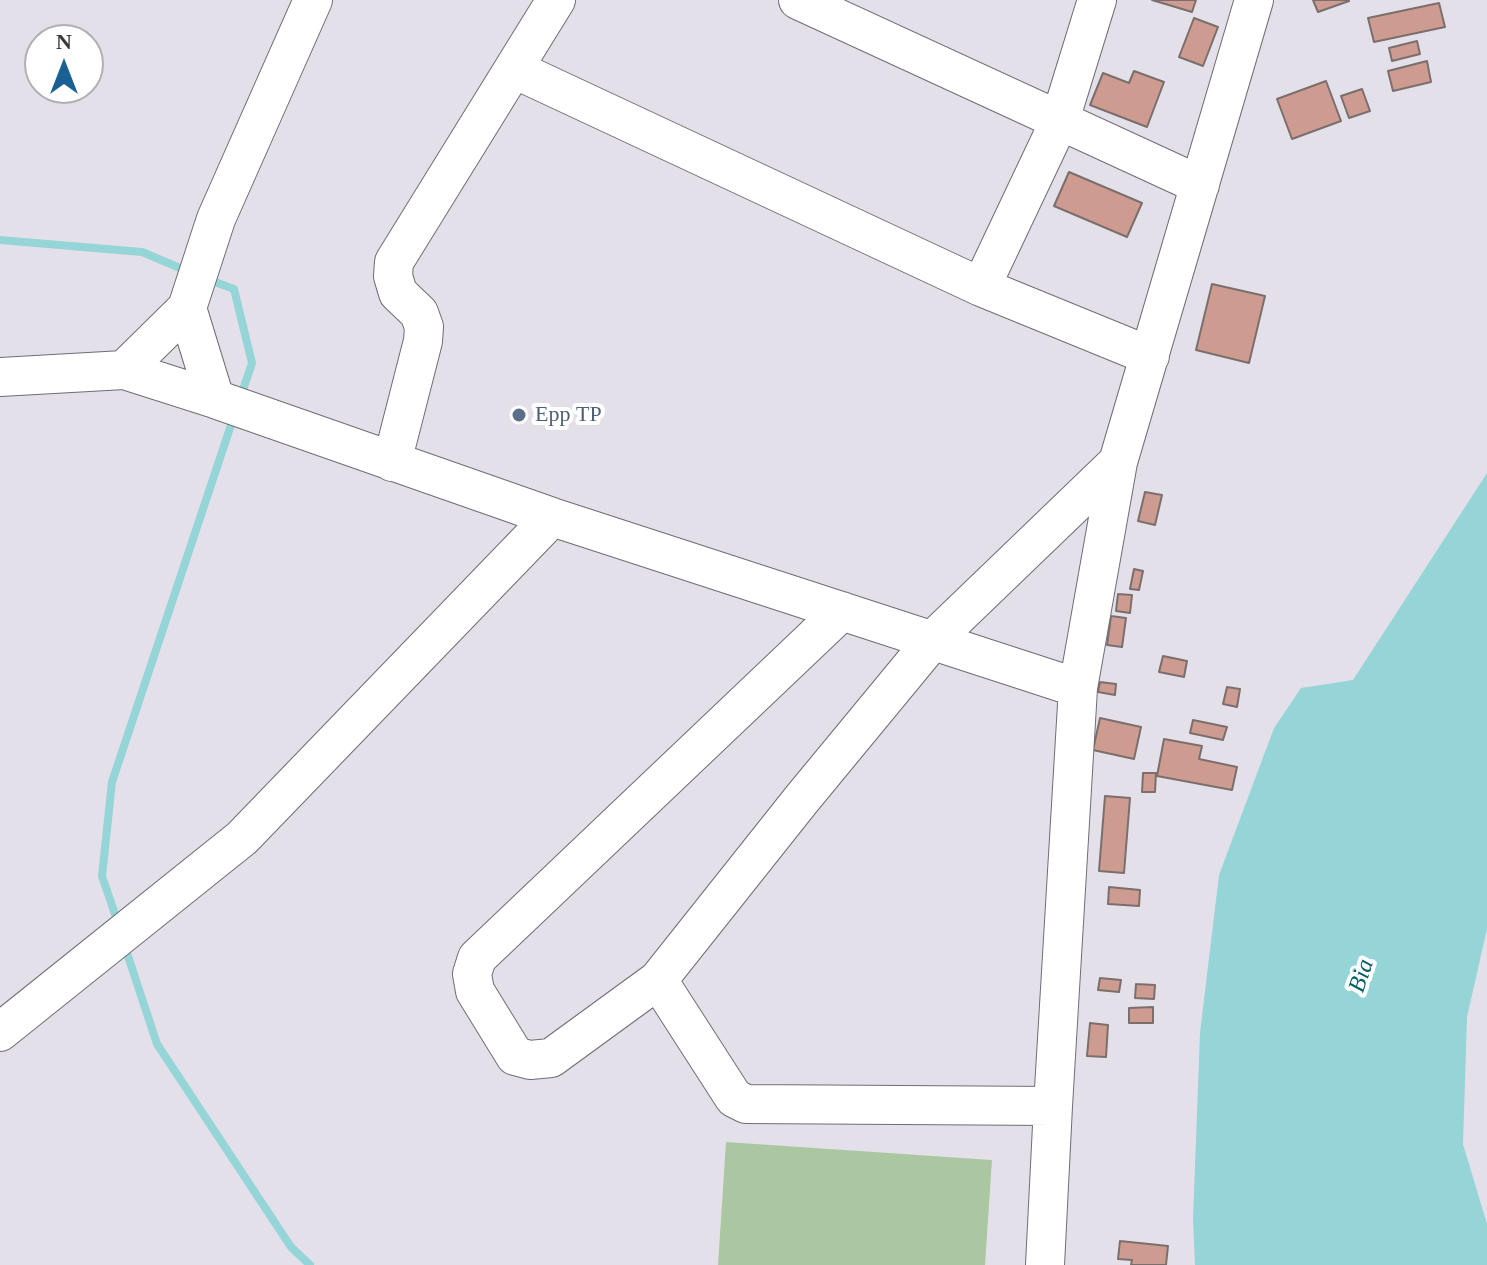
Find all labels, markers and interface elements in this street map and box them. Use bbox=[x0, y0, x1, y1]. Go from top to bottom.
north arrow bbox=[24, 24, 104, 104]
text: N bbox=[56, 29, 72, 54]
place label: Epp TP bbox=[535, 402, 602, 428]
marker: Epp TP bbox=[510, 406, 528, 424]
water label: Bia bbox=[1343, 956, 1381, 996]

